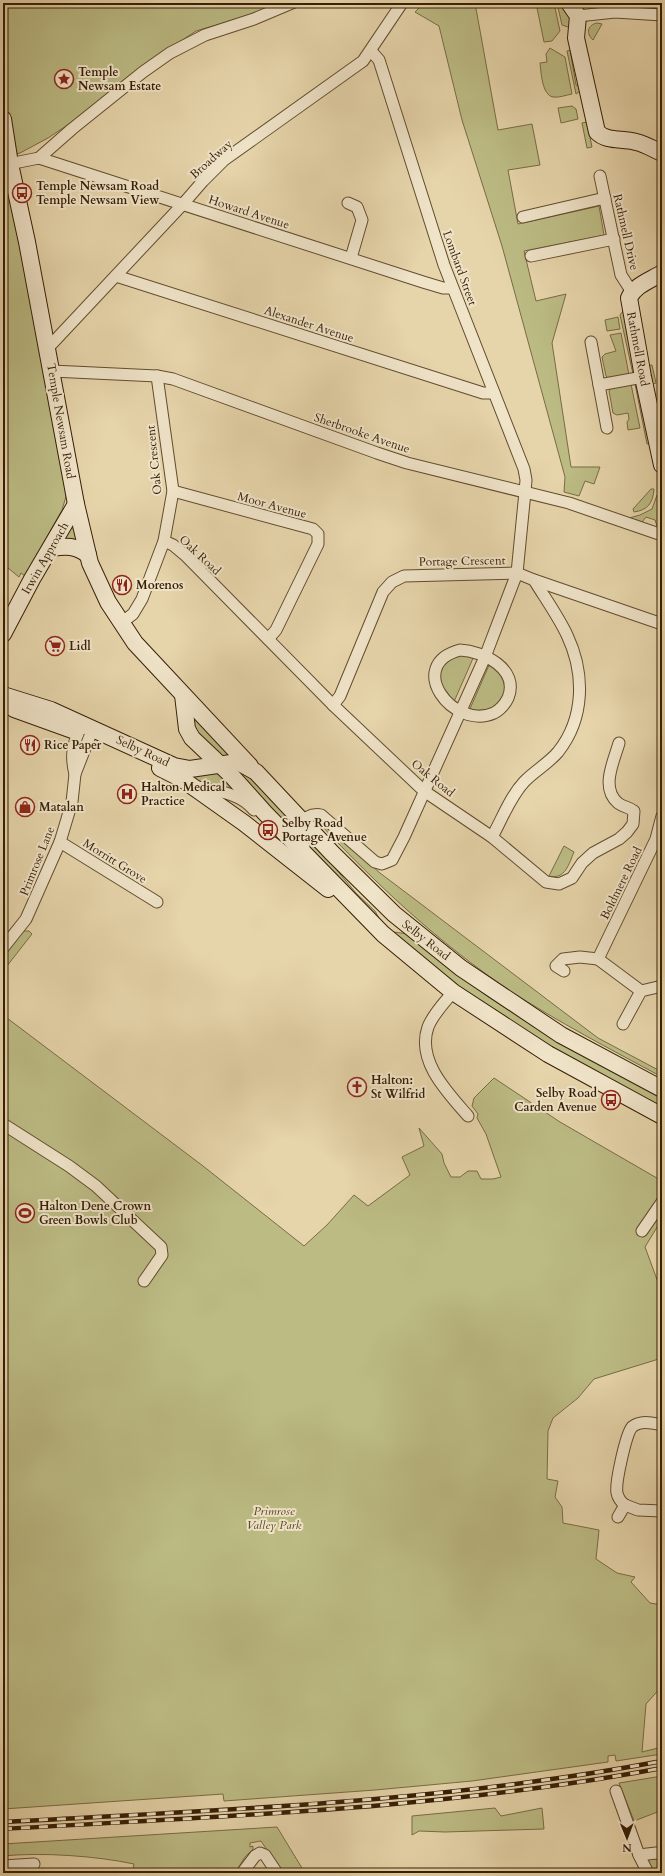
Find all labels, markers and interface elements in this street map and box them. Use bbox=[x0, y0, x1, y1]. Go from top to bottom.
place label: Temple Newsam Estate bbox=[78, 64, 161, 94]
place icon: Temple Newsam Estate bbox=[53, 68, 75, 90]
street label: Broadway bbox=[186, 135, 236, 182]
place label: Temple Newsam Road Temple Newsam View bbox=[36, 178, 159, 208]
bus stop icon: Temple Newsam Road Temple Newsam View bbox=[11, 182, 33, 204]
street label: Howard Avenue bbox=[206, 191, 292, 233]
street label: Rathmell Drive bbox=[609, 192, 643, 272]
street label: Lombard Street bbox=[439, 228, 481, 308]
street label: Alexander Avenue bbox=[262, 302, 356, 346]
street label: Rathmell Road bbox=[623, 311, 653, 388]
street label: Temple Newsam Road bbox=[43, 362, 79, 480]
street label: Sherbrooke Avenue bbox=[312, 409, 412, 457]
street label: Oak Crescent bbox=[142, 424, 166, 496]
street label: Moor Avenue bbox=[236, 488, 308, 522]
street label: Irwin Approach bbox=[18, 519, 72, 597]
street label: Oak Road bbox=[176, 532, 225, 579]
street label: Portage Crescent bbox=[418, 552, 506, 570]
restaurant icon: Morenos bbox=[111, 574, 133, 596]
place label: Morenos bbox=[136, 577, 184, 593]
supermarket icon: Lidl bbox=[44, 635, 66, 657]
place label: Lidl bbox=[69, 638, 91, 654]
street label: Selby Road bbox=[114, 732, 173, 771]
restaurant icon: Rice Paper bbox=[19, 734, 41, 756]
place label: Rice Paper bbox=[44, 737, 102, 753]
street label: Oak Road bbox=[408, 756, 459, 801]
place label: Halton Medical Practice bbox=[141, 779, 226, 809]
hospital icon: Halton Medical Practice bbox=[116, 783, 138, 805]
shop icon: Matalan bbox=[14, 796, 36, 818]
place label: Matalan bbox=[39, 799, 84, 815]
place label: Selby Road Portage Avenue bbox=[282, 815, 367, 845]
bus stop icon: Selby Road Portage Avenue bbox=[257, 819, 279, 841]
street label: Primrose Lane bbox=[16, 824, 58, 898]
street label: Morritt Grove bbox=[80, 835, 150, 887]
street label: Boldmere Road bbox=[596, 843, 646, 922]
street label: Selby Road bbox=[399, 916, 454, 964]
place label: Halton: St Wilfrid bbox=[371, 1072, 426, 1102]
church icon: Halton: St Wilfrid bbox=[346, 1076, 368, 1098]
place label: Selby Road Carden Avenue bbox=[514, 1085, 597, 1115]
bus stop icon: Selby Road Carden Avenue bbox=[600, 1089, 622, 1111]
place label: Halton Dene Crown Green Bowls Club bbox=[39, 1198, 152, 1228]
sports icon: Halton Dene Crown Green Bowls Club bbox=[14, 1202, 36, 1224]
park label: Primrose Valley Park bbox=[246, 1503, 302, 1533]
north arrow bbox=[607, 1818, 647, 1858]
text: N bbox=[622, 1840, 632, 1855]

